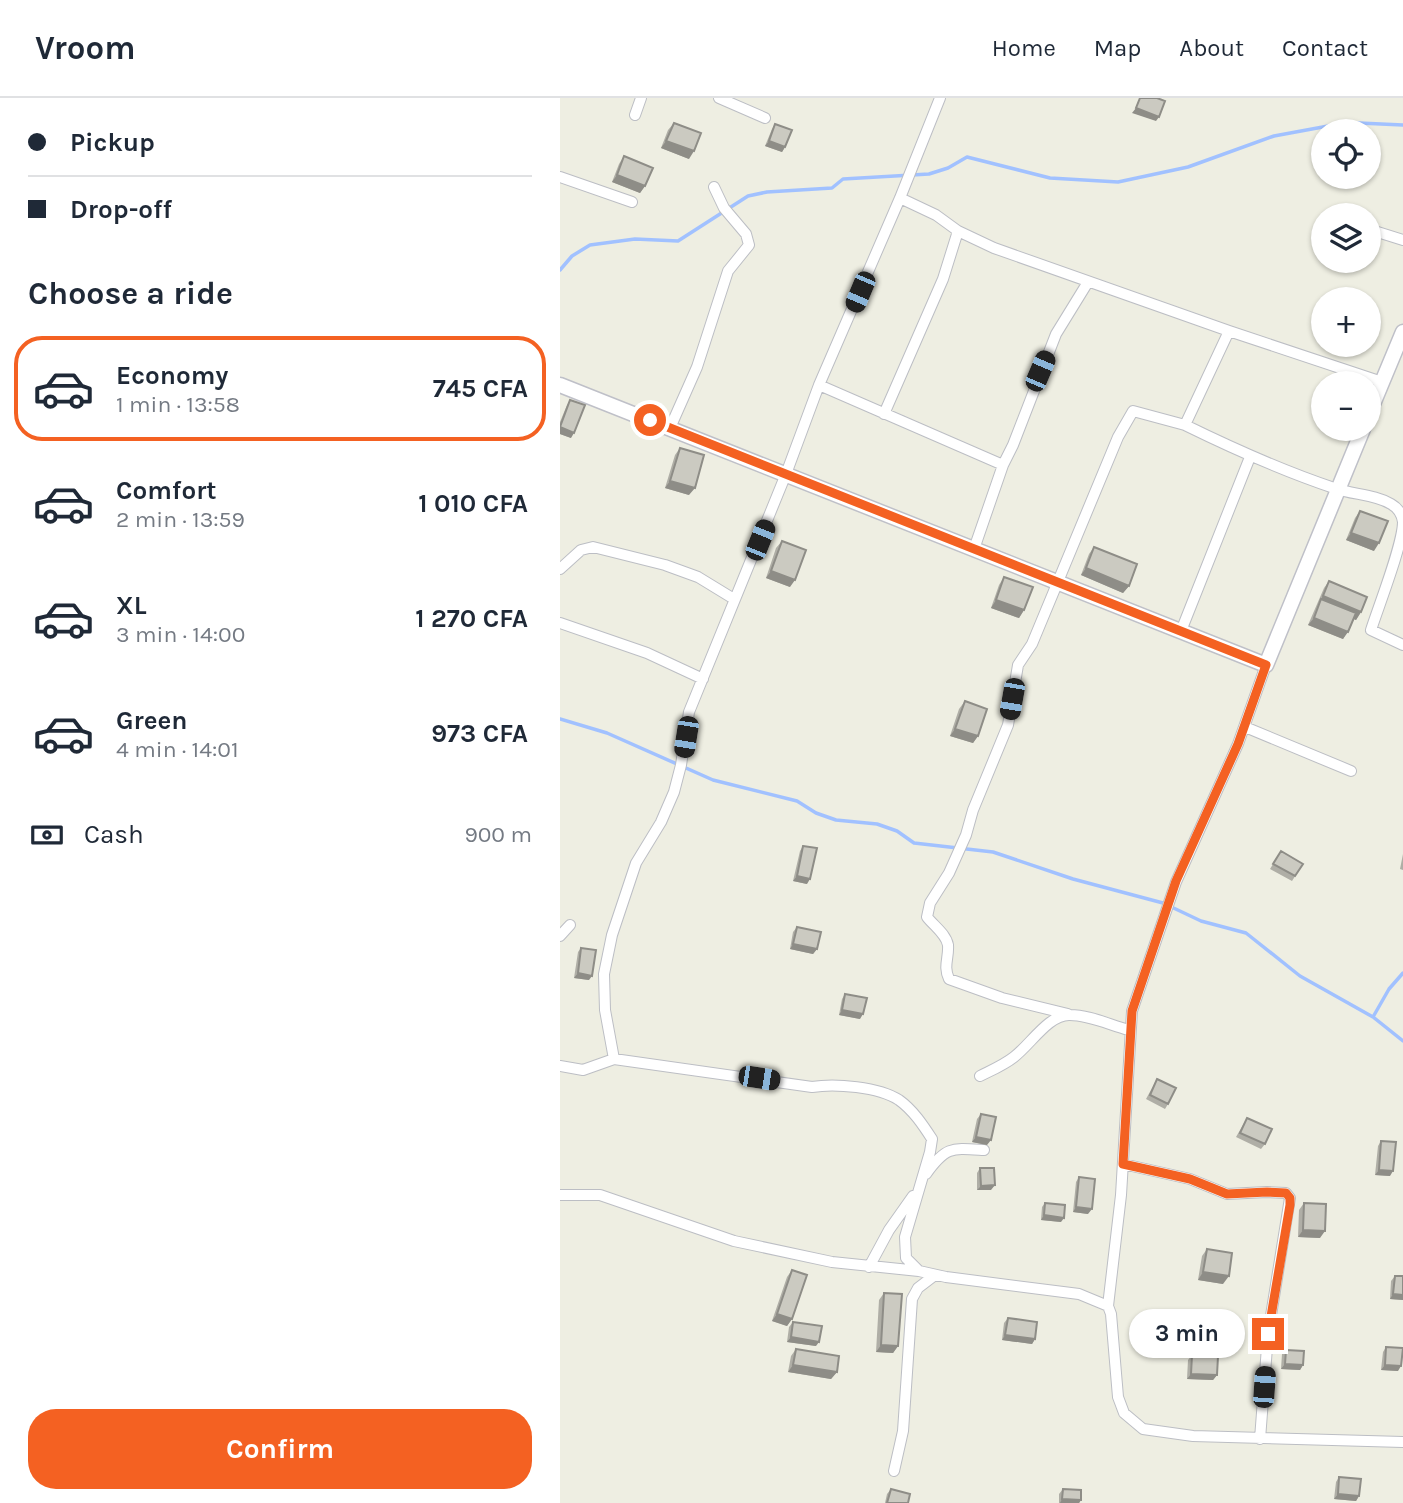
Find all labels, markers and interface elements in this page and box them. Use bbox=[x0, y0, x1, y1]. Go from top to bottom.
text: Vroom bbox=[35, 29, 135, 67]
text: Home bbox=[992, 34, 1056, 62]
text: Map bbox=[1094, 34, 1141, 62]
text: About bbox=[1179, 34, 1244, 62]
text: Contact bbox=[1282, 34, 1368, 62]
map controls bbox=[1311, 119, 1381, 441]
button: locate bbox=[1311, 119, 1381, 189]
text: Pickup bbox=[70, 127, 155, 158]
text: Drop-off bbox=[70, 194, 172, 225]
button: layers bbox=[1311, 203, 1381, 273]
car bbox=[843, 269, 878, 315]
text: Choose a ride bbox=[28, 275, 233, 312]
button: + bbox=[1311, 287, 1381, 357]
car bbox=[1023, 348, 1058, 394]
icon: car bbox=[32, 357, 95, 420]
text: Economy bbox=[116, 360, 228, 391]
button: − bbox=[1311, 371, 1381, 441]
text: 745 CFA bbox=[433, 373, 528, 404]
text: 1 min · 13:58 bbox=[116, 391, 240, 418]
route start bbox=[634, 404, 666, 436]
icon: car bbox=[32, 472, 95, 535]
text: Comfort bbox=[116, 475, 217, 506]
text: 1 010 CFA bbox=[418, 488, 528, 519]
text: 2 min · 13:59 bbox=[116, 506, 245, 533]
car bbox=[743, 517, 778, 563]
icon: car bbox=[32, 587, 95, 650]
text: XL bbox=[116, 590, 147, 621]
text: 1 270 CFA bbox=[415, 603, 528, 634]
text: 3 min · 14:00 bbox=[116, 621, 245, 648]
car bbox=[999, 676, 1026, 722]
icon: car bbox=[32, 702, 95, 765]
text: Green bbox=[116, 705, 188, 736]
car bbox=[673, 715, 700, 759]
text: 973 CFA bbox=[431, 718, 528, 749]
text: 4 min · 14:01 bbox=[116, 736, 239, 763]
icon: cash bbox=[28, 816, 66, 854]
text: Cash bbox=[84, 819, 144, 850]
text: 900 m bbox=[464, 821, 532, 848]
car bbox=[737, 1064, 782, 1092]
callout: 3 min bbox=[1128, 1310, 1244, 1358]
route end bbox=[1252, 1318, 1284, 1350]
text: 3 min bbox=[1155, 1320, 1219, 1347]
car bbox=[1253, 1365, 1276, 1409]
button: Confirm bbox=[28, 1409, 532, 1489]

